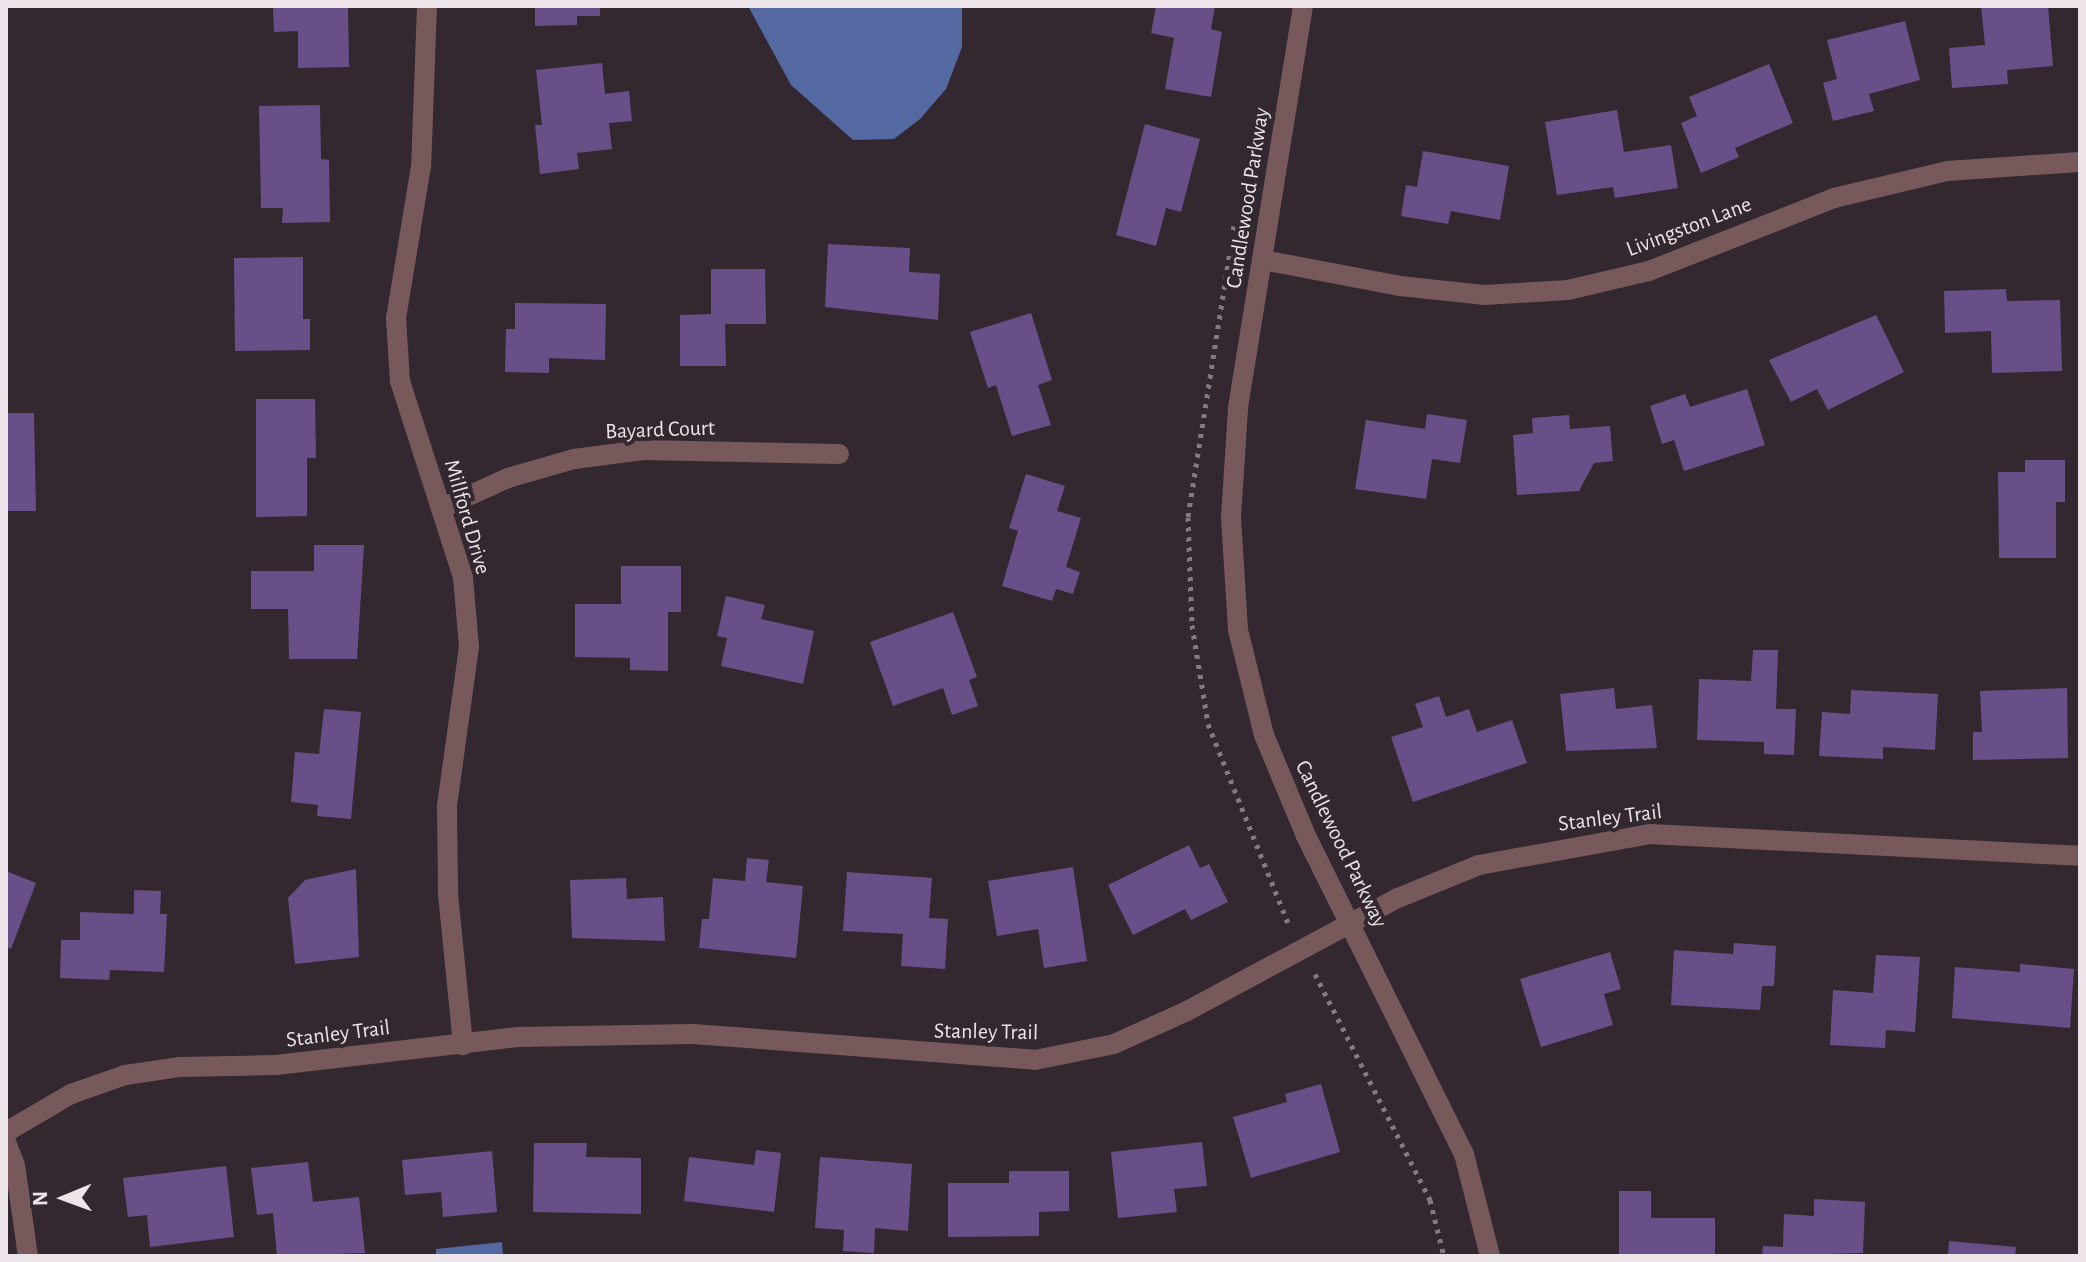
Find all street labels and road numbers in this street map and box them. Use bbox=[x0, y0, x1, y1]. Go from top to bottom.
street label: Candlewood Parkway bbox=[1221, 106, 1275, 290]
street label: Livingston Lane bbox=[1623, 191, 1755, 263]
street label: Bayard Court bbox=[605, 415, 715, 445]
street label: Millford Drive bbox=[438, 457, 496, 577]
street label: Candlewood Parkway bbox=[1289, 756, 1393, 932]
street label: Stanley Trail bbox=[1557, 799, 1663, 837]
street label: Stanley Trail bbox=[285, 1015, 391, 1053]
street label: Stanley Trail bbox=[934, 1018, 1038, 1046]

